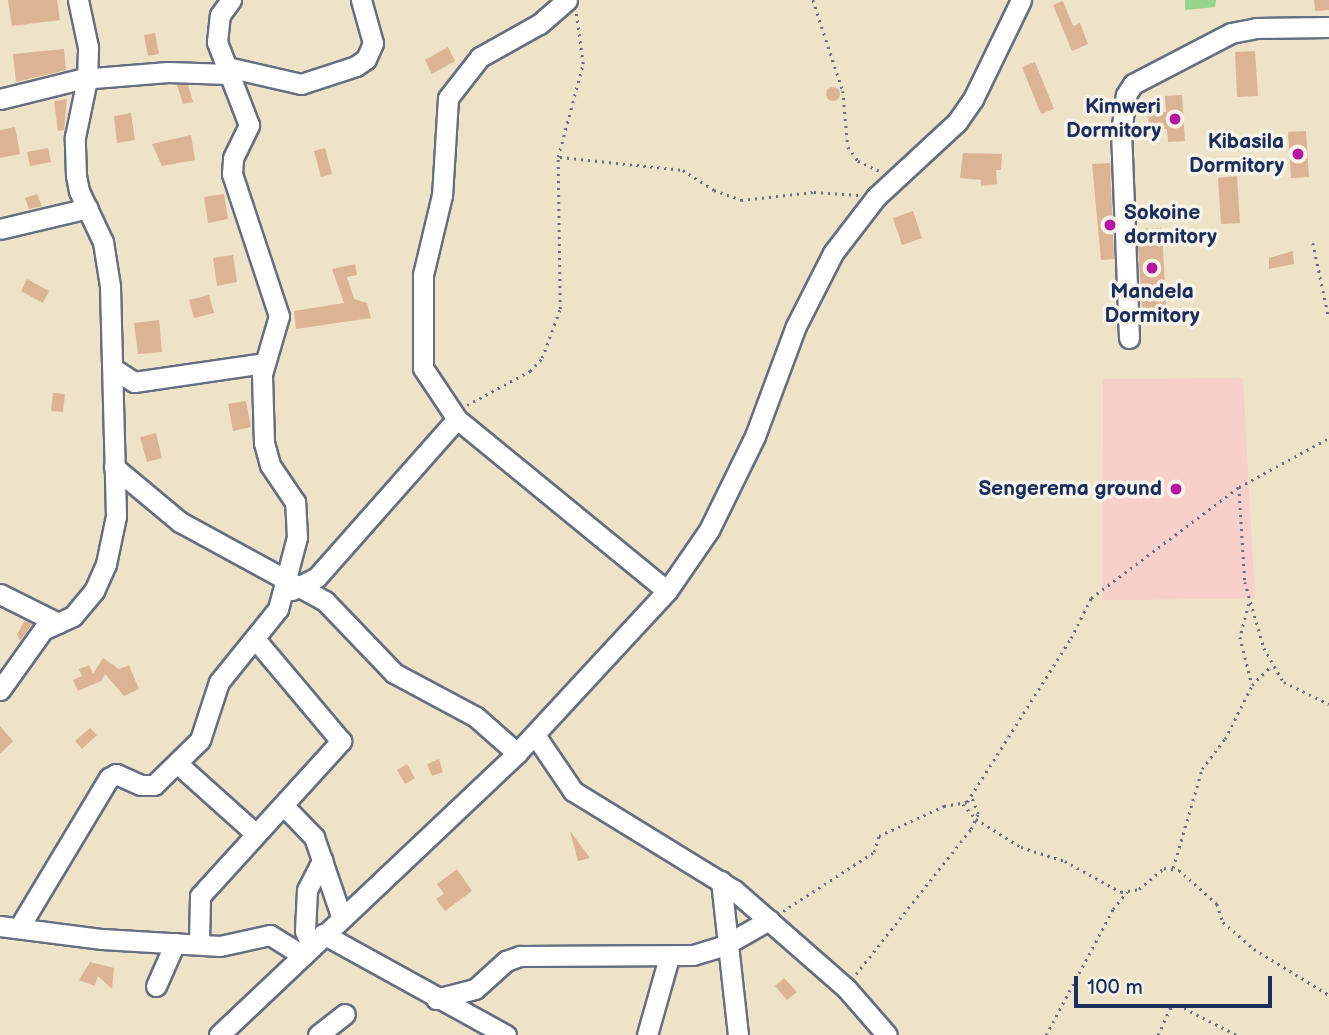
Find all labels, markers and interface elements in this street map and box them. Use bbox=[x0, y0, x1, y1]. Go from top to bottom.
place label: Kimweri Dormitory bbox=[1066, 94, 1161, 144]
marker: Kimweri Dormitory bbox=[1167, 111, 1183, 127]
place label: Kibasila Dormitory bbox=[1189, 129, 1284, 179]
marker: Kibasila Dormitory bbox=[1290, 146, 1306, 162]
place label: Sokoine dormitory bbox=[1124, 200, 1217, 250]
marker: Sokoine dormitory bbox=[1102, 217, 1118, 233]
marker: Mandela Dormitory bbox=[1144, 260, 1160, 276]
place label: Mandela Dormitory bbox=[1104, 279, 1200, 329]
place label: Sengerema ground bbox=[978, 476, 1162, 502]
marker: Sengerema ground bbox=[1168, 481, 1184, 497]
scale bar bbox=[1077, 962, 1275, 1006]
text: 100 m bbox=[1087, 975, 1143, 1000]

